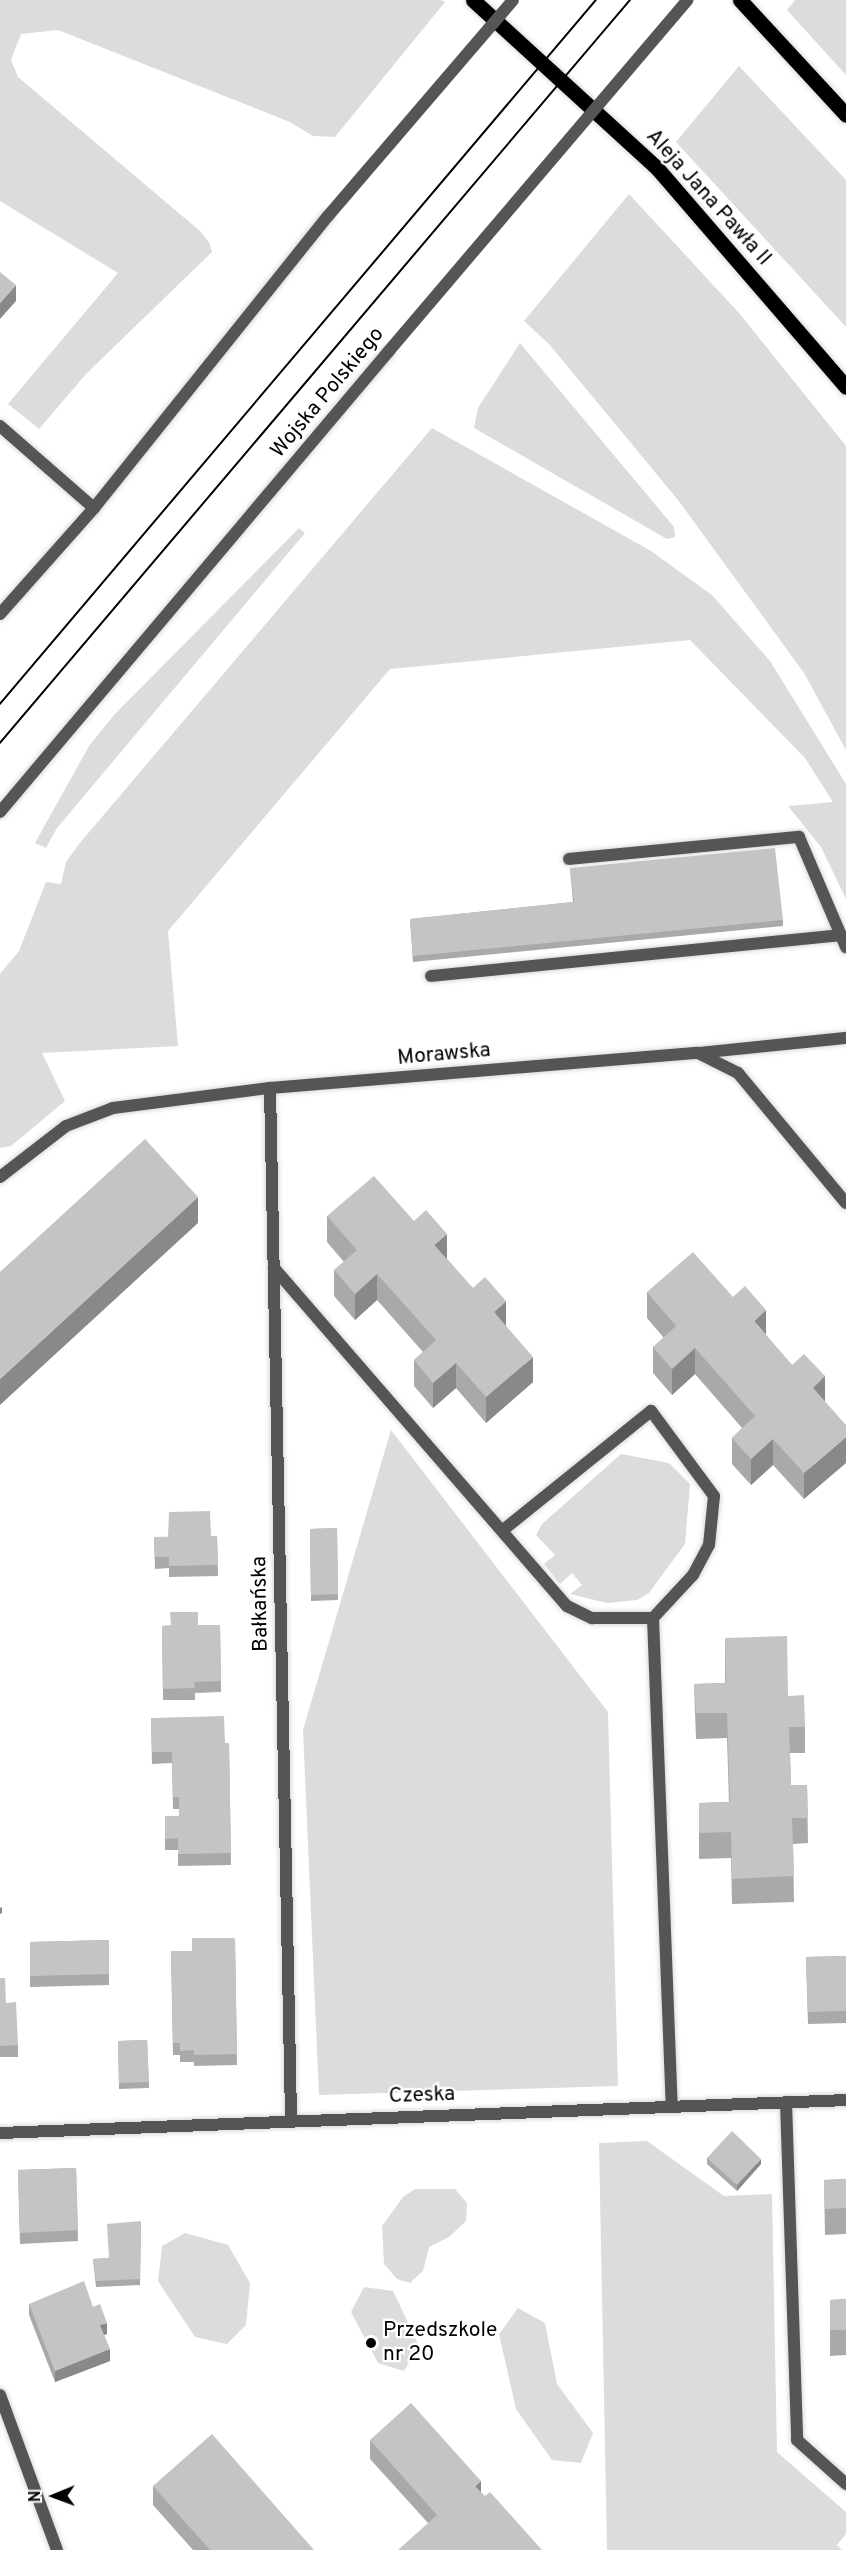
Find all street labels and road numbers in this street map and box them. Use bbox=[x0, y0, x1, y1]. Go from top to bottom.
street label: Aleja Jana Pawła II bbox=[640, 125, 776, 271]
street label: Wojska Polskiego bbox=[266, 323, 390, 463]
street label: Morawska bbox=[396, 1038, 492, 1072]
street label: Bałkańska bbox=[248, 1556, 274, 1652]
street label: Czeska bbox=[388, 2082, 456, 2110]

